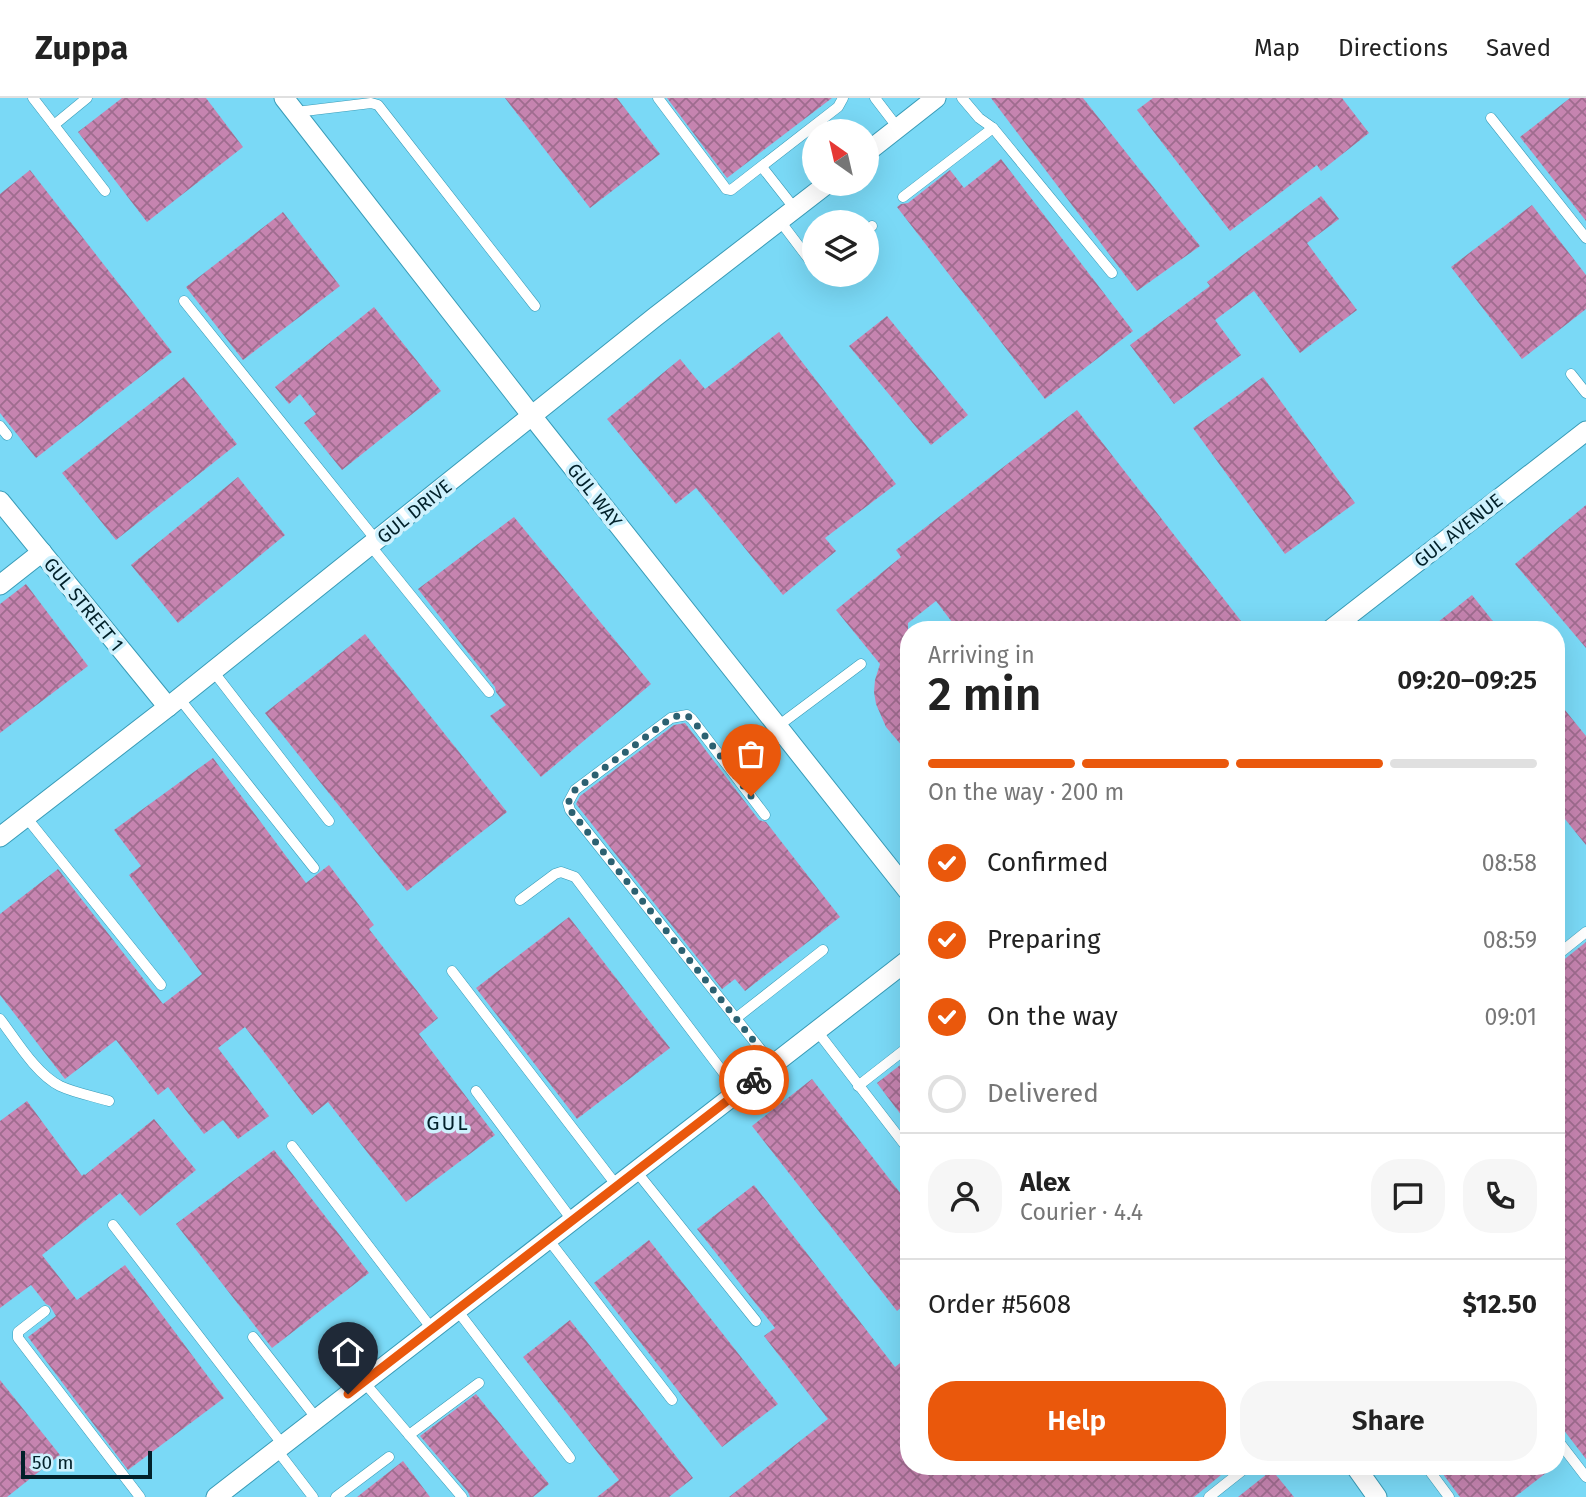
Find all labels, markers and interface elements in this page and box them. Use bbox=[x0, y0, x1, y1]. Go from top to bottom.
text: Zuppa bbox=[35, 28, 128, 68]
text: Map bbox=[1254, 34, 1300, 62]
text: Directions bbox=[1338, 34, 1448, 62]
text: Saved bbox=[1486, 34, 1551, 62]
north arrow bbox=[802, 119, 878, 196]
map controls bbox=[802, 119, 879, 287]
button: layers bbox=[802, 210, 879, 287]
street label: GUL WAY bbox=[562, 459, 627, 532]
street label: GUL DRIVE bbox=[372, 474, 456, 548]
street label: GUL AVENUE bbox=[1409, 489, 1507, 572]
street label: GUL STREET 1 bbox=[39, 553, 128, 656]
text: Arriving in bbox=[928, 641, 1035, 669]
text: 09:20–09:25 bbox=[1397, 665, 1537, 696]
text: 2 min bbox=[928, 667, 1041, 722]
pin bbox=[721, 724, 781, 796]
icon: bag bbox=[732, 735, 770, 773]
text: On the way · 200 m bbox=[928, 778, 1124, 806]
icon: check bbox=[928, 844, 966, 882]
text: Confirmed bbox=[987, 847, 1108, 878]
text: 08:58 bbox=[1482, 849, 1537, 877]
icon: check bbox=[928, 921, 966, 959]
text: Preparing bbox=[987, 924, 1100, 955]
text: 08:59 bbox=[1483, 926, 1537, 954]
icon: check bbox=[928, 998, 966, 1036]
text: On the way bbox=[987, 1001, 1118, 1032]
text: 09:01 bbox=[1485, 1003, 1537, 1031]
courier bbox=[719, 1045, 789, 1115]
icon: bike bbox=[735, 1061, 773, 1099]
text: Delivered bbox=[987, 1078, 1099, 1109]
district label: GUL bbox=[426, 1110, 470, 1136]
button: person bbox=[928, 1159, 1002, 1233]
button: chat bbox=[1371, 1159, 1445, 1233]
button: phone bbox=[1463, 1159, 1537, 1233]
text: Alex bbox=[1020, 1167, 1070, 1198]
text: Courier · 4.4 bbox=[1020, 1198, 1143, 1226]
text: Order #5608 bbox=[928, 1289, 1071, 1320]
text: $12.50 bbox=[1463, 1289, 1537, 1320]
pin bbox=[318, 1322, 378, 1394]
icon: home bbox=[329, 1333, 367, 1371]
button: Help bbox=[928, 1381, 1226, 1461]
button: Share bbox=[1240, 1381, 1537, 1461]
scale bar bbox=[21, 1448, 152, 1480]
text: 50 m bbox=[32, 1451, 73, 1474]

